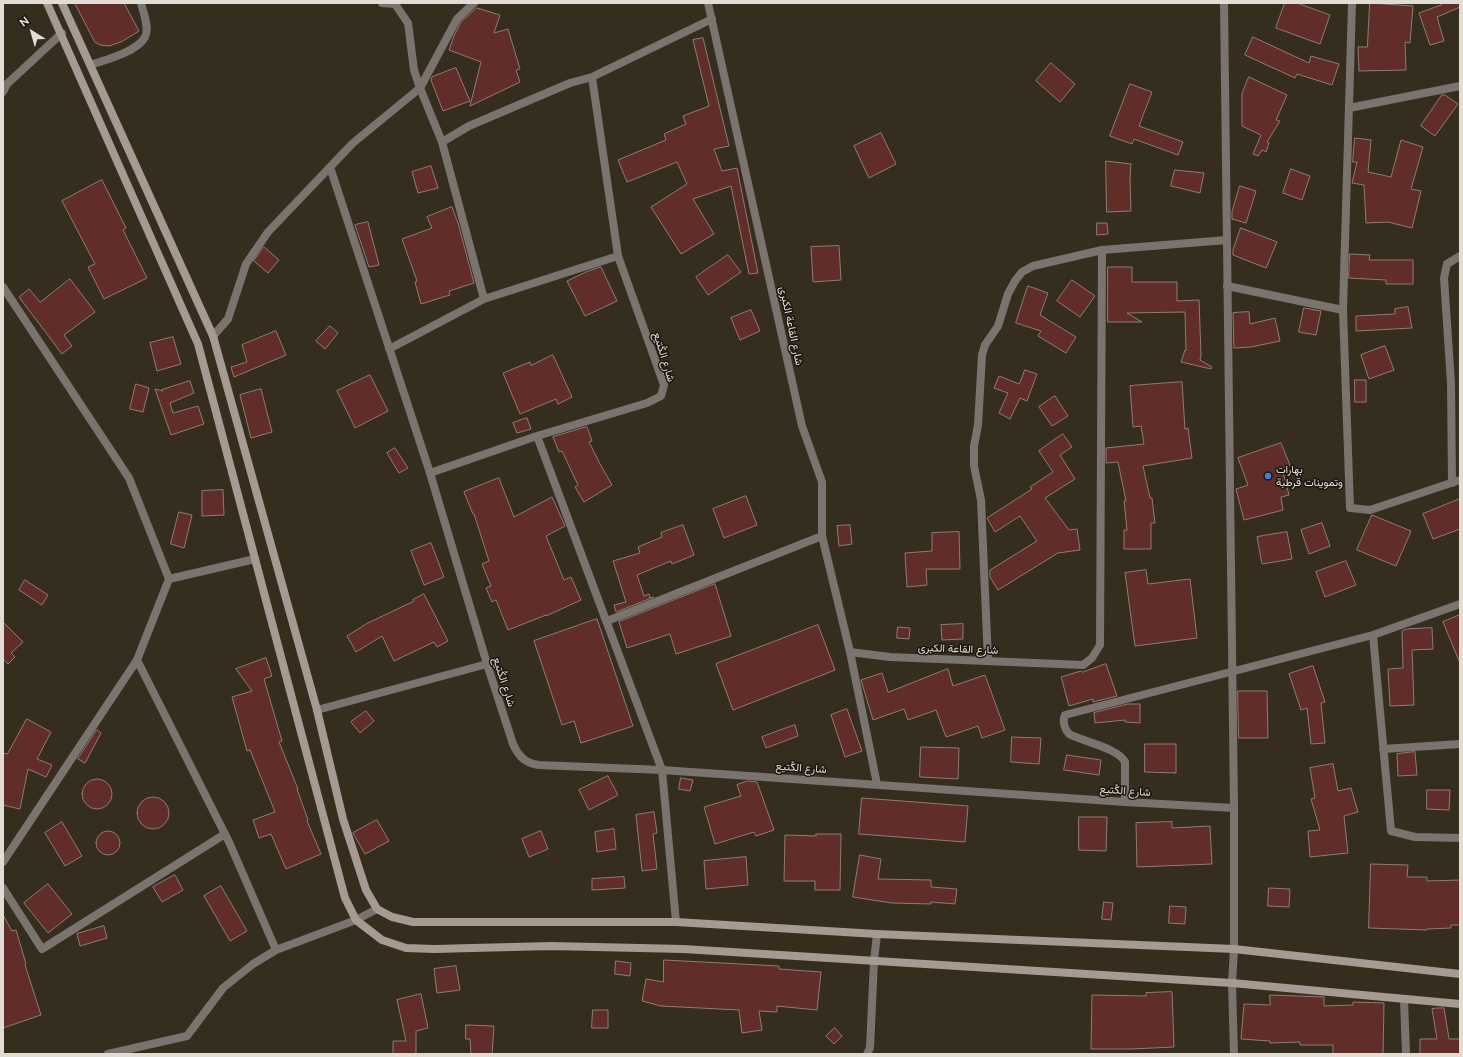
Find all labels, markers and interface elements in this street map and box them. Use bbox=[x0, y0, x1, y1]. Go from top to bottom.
north arrow bbox=[12, 12, 52, 52]
text: N bbox=[17, 14, 32, 30]
street label: شارع القاعة الكبرى bbox=[776, 285, 806, 367]
street label: شارع الكُتيع bbox=[650, 330, 678, 384]
place label: بهارات وتموينات قرطبة bbox=[1276, 463, 1343, 489]
marker: بهارات وتموينات قرطبة bbox=[1263, 471, 1273, 481]
street label: شارع القاعة الكبرى bbox=[918, 641, 998, 657]
street label: شارع الكُتيع bbox=[490, 656, 518, 708]
street label: شارع الكُتيع bbox=[775, 760, 827, 776]
street label: شارع الكُتيع bbox=[1099, 783, 1151, 799]

